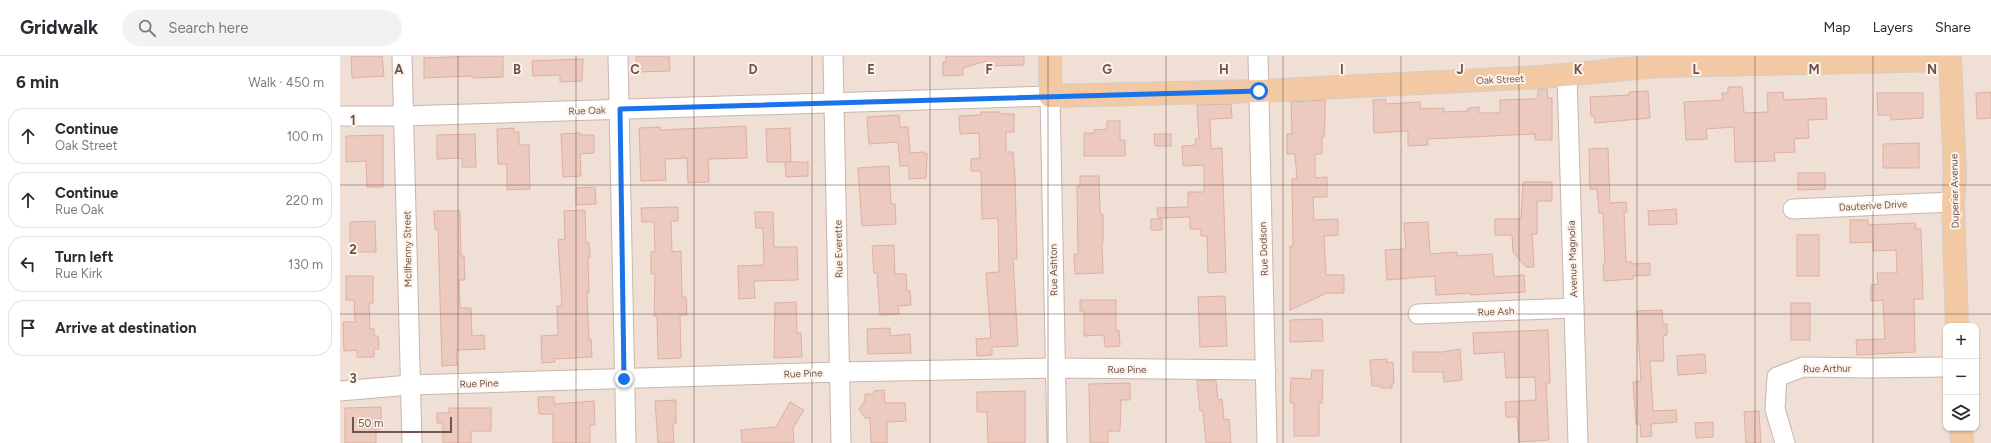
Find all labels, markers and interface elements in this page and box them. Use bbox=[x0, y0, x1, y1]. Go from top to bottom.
search box bbox=[122, 10, 402, 46]
text: Gridwalk bbox=[20, 16, 98, 39]
icon: search bbox=[136, 17, 158, 39]
text: Search here bbox=[168, 19, 248, 37]
text: Map bbox=[1823, 19, 1851, 36]
text: Layers bbox=[1873, 19, 1913, 36]
text: Share bbox=[1935, 19, 1971, 36]
text: A bbox=[394, 62, 404, 77]
text: B bbox=[513, 62, 521, 77]
text: C bbox=[630, 62, 640, 77]
text: D bbox=[748, 62, 758, 77]
text: E bbox=[867, 62, 875, 77]
text: F bbox=[985, 62, 993, 77]
text: G bbox=[1102, 62, 1112, 77]
text: H bbox=[1219, 62, 1229, 77]
text: I bbox=[1340, 62, 1344, 77]
text: J bbox=[1456, 62, 1464, 77]
text: K bbox=[1574, 62, 1583, 77]
text: L bbox=[1693, 62, 1700, 77]
text: M bbox=[1808, 62, 1820, 77]
text: N bbox=[1927, 62, 1937, 77]
text: 6 min bbox=[16, 72, 59, 92]
street label: Oak Street bbox=[1476, 72, 1525, 87]
text: Walk · 450 m bbox=[248, 75, 324, 90]
route start bbox=[1250, 82, 1268, 100]
street label: Rue Oak bbox=[568, 103, 606, 118]
text: 1 bbox=[350, 113, 356, 128]
text: Continue bbox=[55, 120, 118, 138]
icon: ahead bbox=[17, 125, 39, 147]
text: 100 m bbox=[287, 129, 323, 144]
text: Oak Street bbox=[55, 138, 118, 153]
street label: Duperier Avenue bbox=[1947, 153, 1962, 228]
text: Continue bbox=[55, 184, 118, 202]
icon: ahead bbox=[17, 189, 39, 211]
text: 220 m bbox=[286, 193, 323, 208]
street label: Dauterive Drive bbox=[1838, 197, 1908, 214]
text: Rue Oak bbox=[55, 202, 104, 217]
street label: McIlhenny Street bbox=[400, 210, 415, 287]
street label: Rue Everette bbox=[831, 219, 846, 278]
street label: Avenue Magnolia bbox=[1565, 220, 1580, 298]
street label: Rue Dodson bbox=[1256, 221, 1271, 276]
text: 2 bbox=[349, 242, 357, 257]
street label: Rue Ashton bbox=[1047, 244, 1060, 296]
text: Turn left bbox=[55, 248, 113, 266]
icon: left bbox=[17, 253, 39, 275]
text: 130 m bbox=[288, 257, 323, 272]
text: Rue Kirk bbox=[55, 266, 102, 281]
street label: Rue Ash bbox=[1477, 304, 1515, 319]
icon: arrive bbox=[17, 317, 39, 339]
text: Arrive at destination bbox=[55, 319, 196, 337]
map controls bbox=[1943, 323, 1979, 431]
button: + bbox=[1943, 323, 1979, 359]
button: − bbox=[1943, 359, 1979, 395]
street label: Rue Arthur bbox=[1803, 362, 1852, 375]
street label: Rue Pine bbox=[1108, 363, 1147, 376]
street label: Rue Pine bbox=[783, 366, 823, 381]
route end bbox=[615, 370, 633, 388]
text: 3 bbox=[349, 371, 357, 386]
street label: Rue Pine bbox=[459, 376, 499, 391]
button: layers bbox=[1943, 395, 1979, 431]
scale bar bbox=[352, 415, 452, 434]
text: 50 m bbox=[358, 417, 383, 430]

